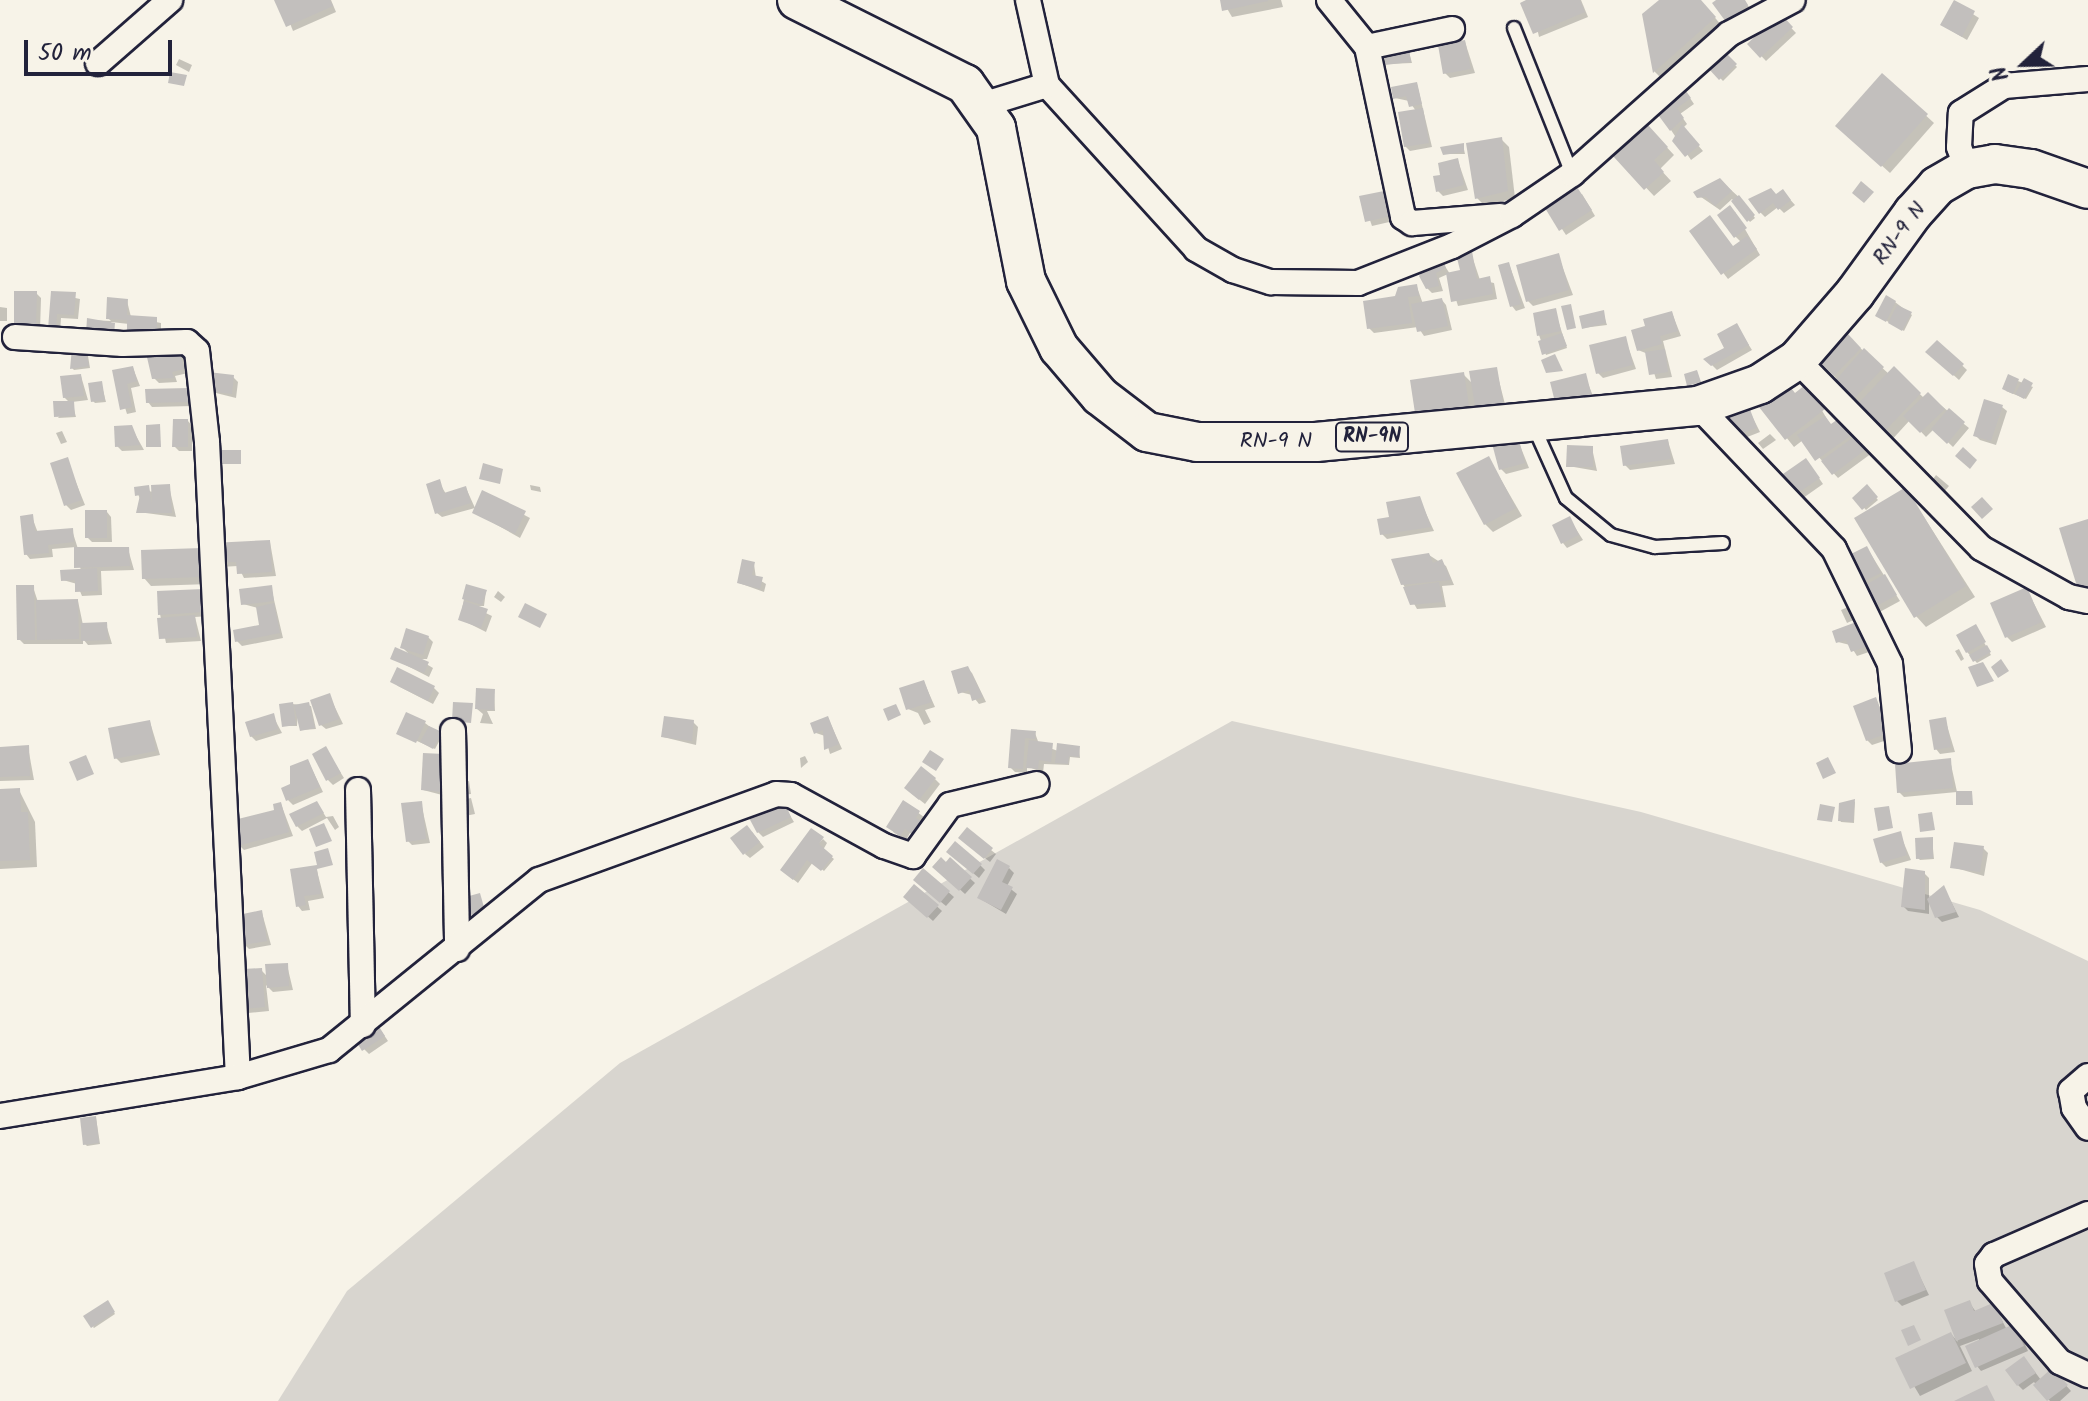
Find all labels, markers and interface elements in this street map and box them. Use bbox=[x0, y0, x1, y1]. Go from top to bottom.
scale bar bbox=[28, 24, 176, 74]
north arrow bbox=[1984, 24, 2064, 104]
text: 50 m bbox=[38, 34, 92, 73]
text: N bbox=[1982, 60, 2020, 86]
street label: RN-9 N bbox=[1868, 197, 1932, 271]
road number: RN-9N bbox=[1334, 421, 1410, 453]
street label: RN-9 N bbox=[1240, 429, 1312, 455]

